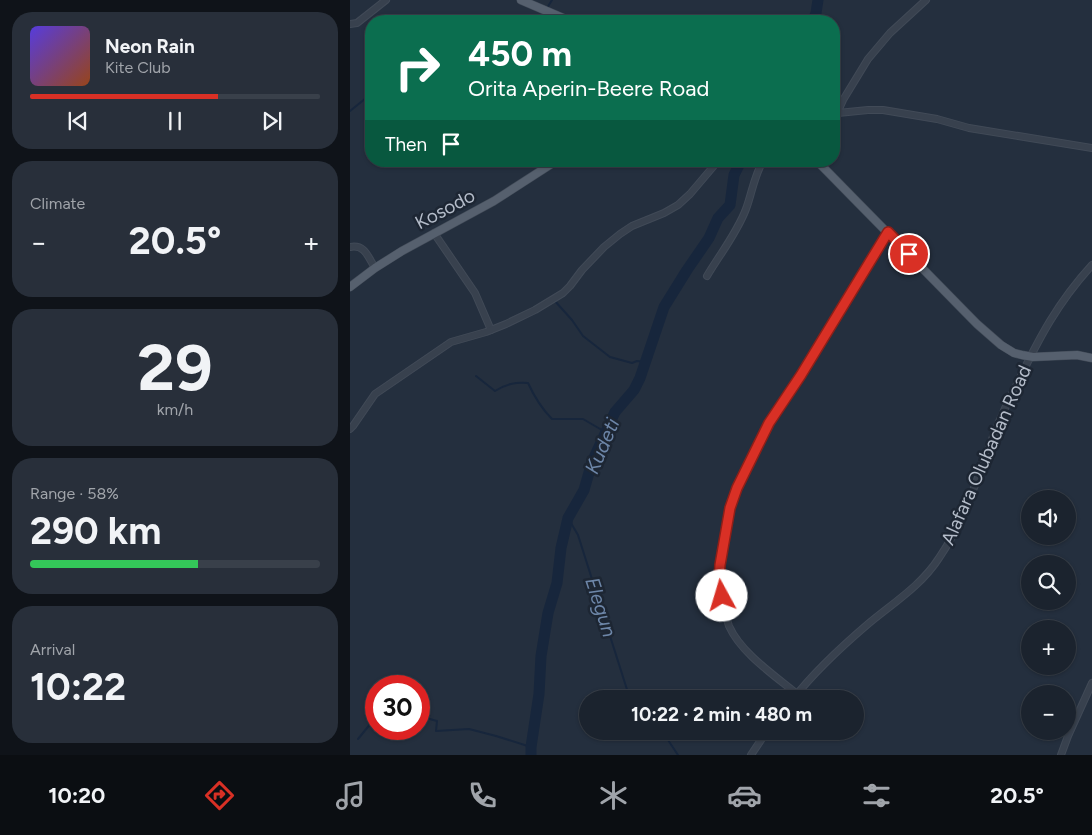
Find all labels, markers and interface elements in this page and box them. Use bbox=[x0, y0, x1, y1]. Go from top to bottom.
text: 450 m bbox=[468, 33, 572, 75]
text: Neon Rain bbox=[105, 35, 195, 58]
icon: right bbox=[385, 35, 450, 100]
text: Kite Club bbox=[105, 58, 171, 77]
text: Orita Aperin-Beere Road bbox=[468, 75, 709, 102]
icon: previous bbox=[64, 107, 92, 135]
icon: pause bbox=[161, 107, 189, 135]
icon: next bbox=[258, 107, 286, 135]
icon: arrive bbox=[437, 130, 465, 158]
text: Then bbox=[385, 133, 427, 156]
street label: Kosodo bbox=[411, 184, 479, 234]
text: Climate bbox=[30, 194, 85, 213]
text: 20.5° bbox=[129, 218, 221, 264]
text: − bbox=[30, 225, 47, 259]
text: + bbox=[303, 225, 320, 259]
pin bbox=[888, 233, 930, 275]
icon: arrive bbox=[895, 240, 923, 268]
text: 29 bbox=[137, 328, 213, 406]
street label: Alafara Olubadan Road bbox=[936, 362, 1036, 548]
text: km/h bbox=[157, 400, 193, 419]
water label: Kudeti bbox=[580, 414, 625, 478]
text: Range · 58% bbox=[30, 484, 119, 503]
map controls bbox=[1021, 490, 1076, 740]
button: sound bbox=[1021, 490, 1076, 545]
text: 290 km bbox=[30, 508, 161, 554]
button: search bbox=[1021, 555, 1076, 610]
position arrow bbox=[695, 569, 747, 621]
water label: Elegun bbox=[580, 574, 622, 640]
button: + bbox=[1021, 620, 1076, 675]
text: Arrival bbox=[30, 640, 75, 659]
text: 10:22 bbox=[30, 664, 126, 710]
speed limit sign: 30 bbox=[365, 675, 430, 740]
button: − bbox=[1021, 685, 1076, 740]
text: 10:22 · 2 min · 480 m bbox=[631, 703, 812, 726]
icon: directions bbox=[202, 778, 237, 813]
icon: music bbox=[333, 778, 368, 813]
icon: phone bbox=[465, 778, 500, 813]
icon: climate bbox=[596, 778, 631, 813]
icon: car bbox=[727, 778, 762, 813]
icon: filters bbox=[859, 778, 894, 813]
text: 10:20 bbox=[48, 782, 105, 809]
text: 20.5° bbox=[990, 782, 1044, 809]

